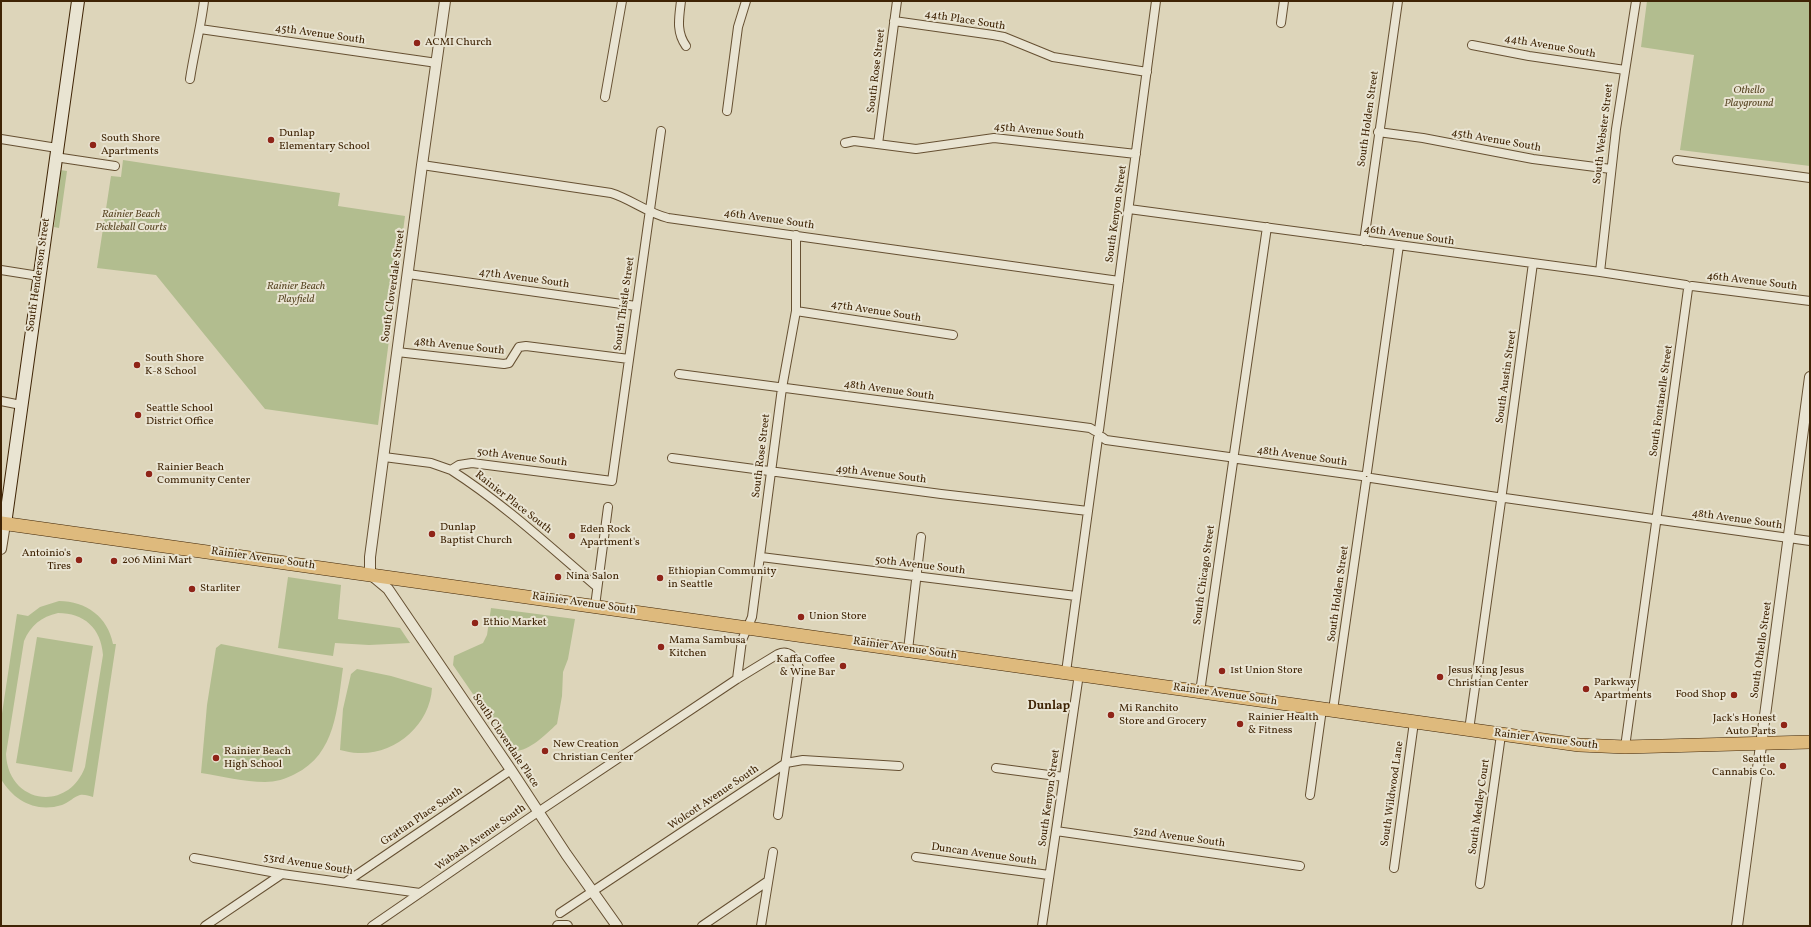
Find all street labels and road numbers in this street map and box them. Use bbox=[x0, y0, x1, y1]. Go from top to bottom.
street label: 44th Place South bbox=[924, 8, 1006, 34]
street label: 45th Avenue South bbox=[274, 22, 366, 48]
street label: South Rose Street bbox=[865, 28, 889, 114]
street label: 44th Avenue South bbox=[1503, 32, 1597, 62]
street label: South Holden Street bbox=[1356, 70, 1382, 168]
street label: South Webster Street bbox=[1591, 83, 1617, 185]
street label: 45th Avenue South bbox=[993, 121, 1085, 143]
street label: 45th Avenue South bbox=[1450, 127, 1542, 155]
street label: South Kenyon Street bbox=[1104, 164, 1130, 264]
street label: 46th Avenue South bbox=[723, 207, 815, 233]
street label: South Henderson Street bbox=[24, 217, 54, 333]
street label: 46th Avenue South bbox=[1363, 223, 1455, 249]
street label: South Cloverdale Street bbox=[380, 229, 408, 343]
street label: South Thistle Street bbox=[612, 256, 638, 352]
street label: 47th Avenue South bbox=[478, 266, 570, 292]
street label: 46th Avenue South bbox=[1706, 270, 1798, 294]
street label: 47th Avenue South bbox=[830, 298, 922, 326]
street label: South Austin Street bbox=[1494, 330, 1520, 424]
street label: 48th Avenue South bbox=[413, 336, 505, 358]
street label: South Fontanelle Street bbox=[1648, 344, 1676, 458]
street label: 48th Avenue South bbox=[843, 378, 935, 404]
street label: South Rose Street bbox=[750, 413, 774, 499]
street label: 48th Avenue South bbox=[1256, 444, 1348, 470]
street label: 50th Avenue South bbox=[476, 446, 568, 470]
street label: 49th Avenue South bbox=[835, 463, 927, 487]
street label: Rainier Place South bbox=[472, 469, 554, 537]
street label: 48th Avenue South bbox=[1691, 507, 1783, 533]
street label: South Chicago Street bbox=[1191, 524, 1219, 626]
street label: Rainier Avenue South bbox=[210, 545, 316, 573]
street label: South Holden Street bbox=[1326, 545, 1352, 643]
street label: 50th Avenue South bbox=[874, 554, 966, 578]
street label: Rainier Avenue South bbox=[531, 590, 637, 618]
street label: South Othello Street bbox=[1749, 601, 1775, 699]
street label: Rainier Avenue South bbox=[852, 635, 958, 663]
street label: Rainier Avenue South bbox=[1172, 681, 1278, 709]
street label: South Cloverdale Place bbox=[469, 692, 541, 790]
street label: Rainier Avenue South bbox=[1493, 727, 1599, 753]
street label: South Wildwood Lane bbox=[1379, 741, 1407, 847]
street label: South Kenyon Street bbox=[1037, 748, 1063, 848]
street label: South Medley Court bbox=[1467, 758, 1493, 856]
street label: Wolcott Avenue South bbox=[666, 763, 762, 833]
street label: Grattan Place South bbox=[379, 785, 465, 849]
street label: Wabash Avenue South bbox=[433, 802, 529, 874]
street label: 52nd Avenue South bbox=[1132, 825, 1226, 851]
street label: Duncan Avenue South bbox=[930, 841, 1038, 869]
street label: 53rd Avenue South bbox=[262, 851, 354, 879]

